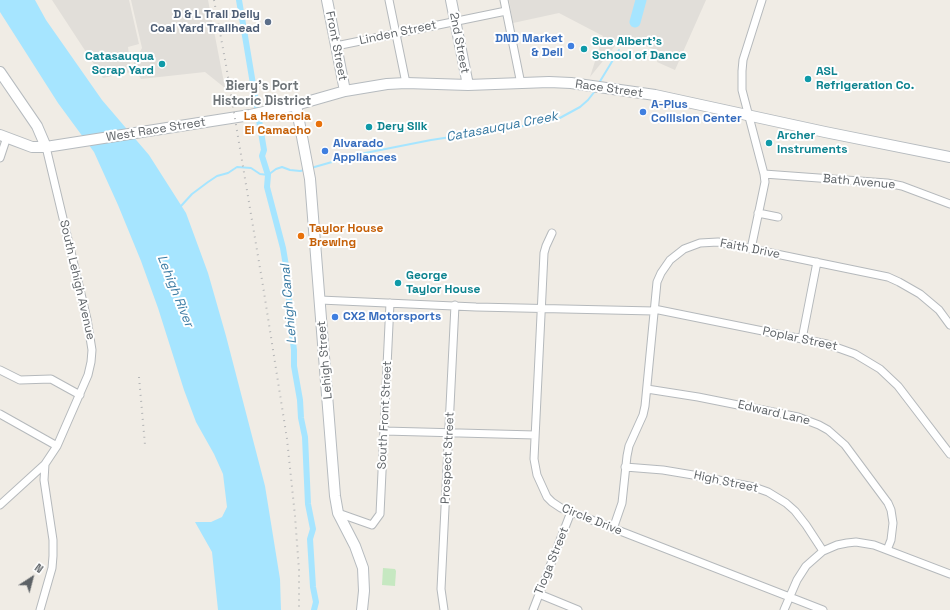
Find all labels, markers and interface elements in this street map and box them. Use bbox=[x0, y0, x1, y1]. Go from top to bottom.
place label: D & L Trail Deily Coal Yard Trailhead bbox=[150, 8, 260, 36]
street label: Front Street bbox=[322, 10, 350, 82]
street label: 2nd Street bbox=[446, 11, 472, 75]
marker: D & L Trail Deily Coal Yard Trailhead bbox=[263, 17, 273, 27]
street label: Linden Street bbox=[358, 18, 438, 48]
place label: DND Market & Deli bbox=[495, 32, 563, 60]
place label: Sue Albert's School of Dance bbox=[592, 35, 686, 63]
marker: DND Market & Deli bbox=[566, 41, 576, 51]
marker: Sue Albert's School of Dance bbox=[579, 44, 589, 54]
place label: Catasauqua Scrap Yard bbox=[85, 50, 154, 78]
marker: Catasauqua Scrap Yard bbox=[157, 59, 167, 69]
place label: ASL Refrigeration Co. bbox=[816, 65, 914, 93]
marker: ASL Refrigeration Co. bbox=[803, 74, 813, 84]
street label: Race Street bbox=[574, 77, 644, 101]
district label: Biery's Port Historic District bbox=[213, 78, 311, 109]
place label: A-Plus Collision Center bbox=[651, 98, 742, 126]
marker: A-Plus Collision Center bbox=[638, 107, 648, 117]
water label: Catasauqua Creek bbox=[445, 109, 559, 145]
place label: La Herencia El Camacho bbox=[244, 110, 311, 138]
street label: West Race Street bbox=[105, 115, 207, 145]
marker: La Herencia El Camacho bbox=[314, 119, 324, 129]
place label: Dery Silk bbox=[377, 120, 428, 134]
marker: Dery Silk bbox=[364, 122, 374, 132]
place label: Archer Instruments bbox=[777, 129, 847, 157]
place label: Alvarado Appliances bbox=[333, 137, 397, 165]
marker: Archer Instruments bbox=[764, 138, 774, 148]
marker: Alvarado Appliances bbox=[320, 146, 330, 156]
street label: Bath Avenue bbox=[822, 172, 896, 192]
street label: South Lehigh Avenue bbox=[56, 219, 98, 341]
place label: Taylor House Brewing bbox=[309, 222, 383, 250]
marker: Taylor House Brewing bbox=[296, 231, 306, 241]
street label: Faith Drive bbox=[719, 236, 781, 262]
water label: Lehigh River bbox=[153, 253, 197, 329]
water label: Lehigh Canal bbox=[278, 263, 300, 345]
place label: George Taylor House bbox=[406, 269, 480, 297]
marker: George Taylor House bbox=[393, 278, 403, 288]
place label: CX2 Motorsports bbox=[343, 310, 441, 324]
marker: CX2 Motorsports bbox=[330, 312, 340, 322]
street label: Lehigh Street bbox=[314, 320, 336, 400]
street label: Poplar Street bbox=[761, 324, 839, 354]
street label: South Front Street bbox=[375, 360, 395, 470]
street label: Edward Lane bbox=[736, 398, 812, 428]
street label: Prospect Street bbox=[438, 412, 458, 504]
street label: High Street bbox=[692, 468, 760, 496]
street label: Circle Drive bbox=[560, 501, 624, 539]
street label: Tioga Street bbox=[532, 525, 572, 597]
north arrow bbox=[12, 558, 52, 598]
text: N bbox=[32, 560, 46, 576]

